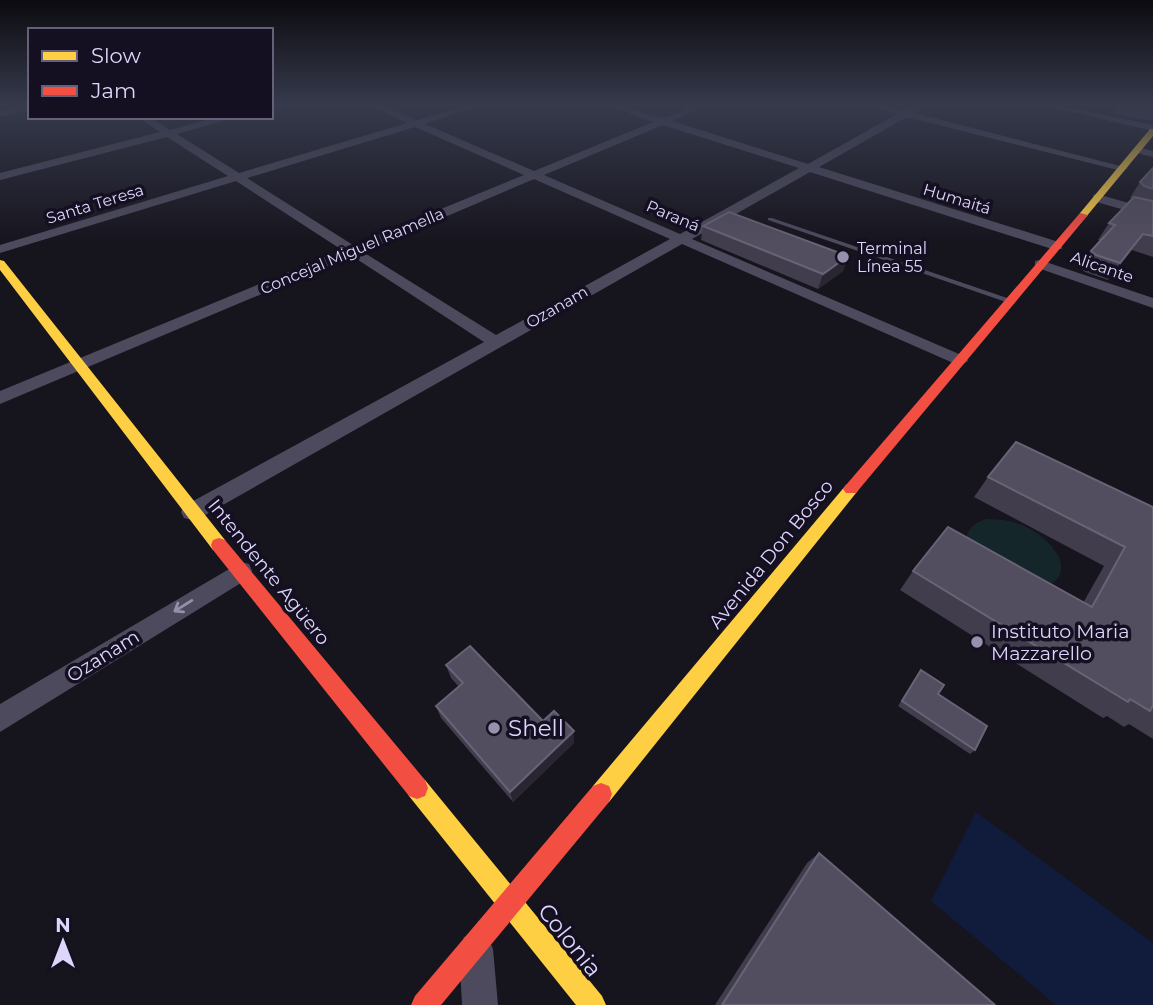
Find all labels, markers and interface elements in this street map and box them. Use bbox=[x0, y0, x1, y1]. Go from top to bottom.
legend bbox=[28, 28, 273, 119]
text: Slow bbox=[91, 43, 141, 68]
text: Jam bbox=[90, 78, 136, 103]
street label: Santa Teresa bbox=[44, 180, 146, 228]
street label: Humaitá bbox=[921, 180, 993, 218]
street label: Paraná bbox=[643, 196, 703, 236]
street label: Concejal Miguel Ramella bbox=[257, 204, 447, 298]
place label: Terminal Línea 55 bbox=[857, 239, 927, 276]
street label: Alicante bbox=[1068, 247, 1136, 287]
marker: Terminal Línea 55 bbox=[835, 249, 851, 265]
street label: Ozanam bbox=[523, 282, 591, 332]
street label: Avenida Don Bosco bbox=[704, 475, 838, 633]
street label: Intendente Agüero bbox=[203, 494, 335, 650]
one-way arrow bbox=[174, 600, 194, 614]
place label: Instituto Maria Mazzarello bbox=[991, 620, 1129, 665]
street label: Ozanam bbox=[63, 625, 143, 687]
marker: Instituto Maria Mazzarello bbox=[969, 634, 985, 650]
place label: Shell bbox=[508, 714, 564, 742]
marker: Shell bbox=[486, 720, 502, 736]
street label: Colonia bbox=[532, 898, 608, 982]
north arrow bbox=[28, 907, 98, 977]
text: N bbox=[55, 914, 71, 937]

